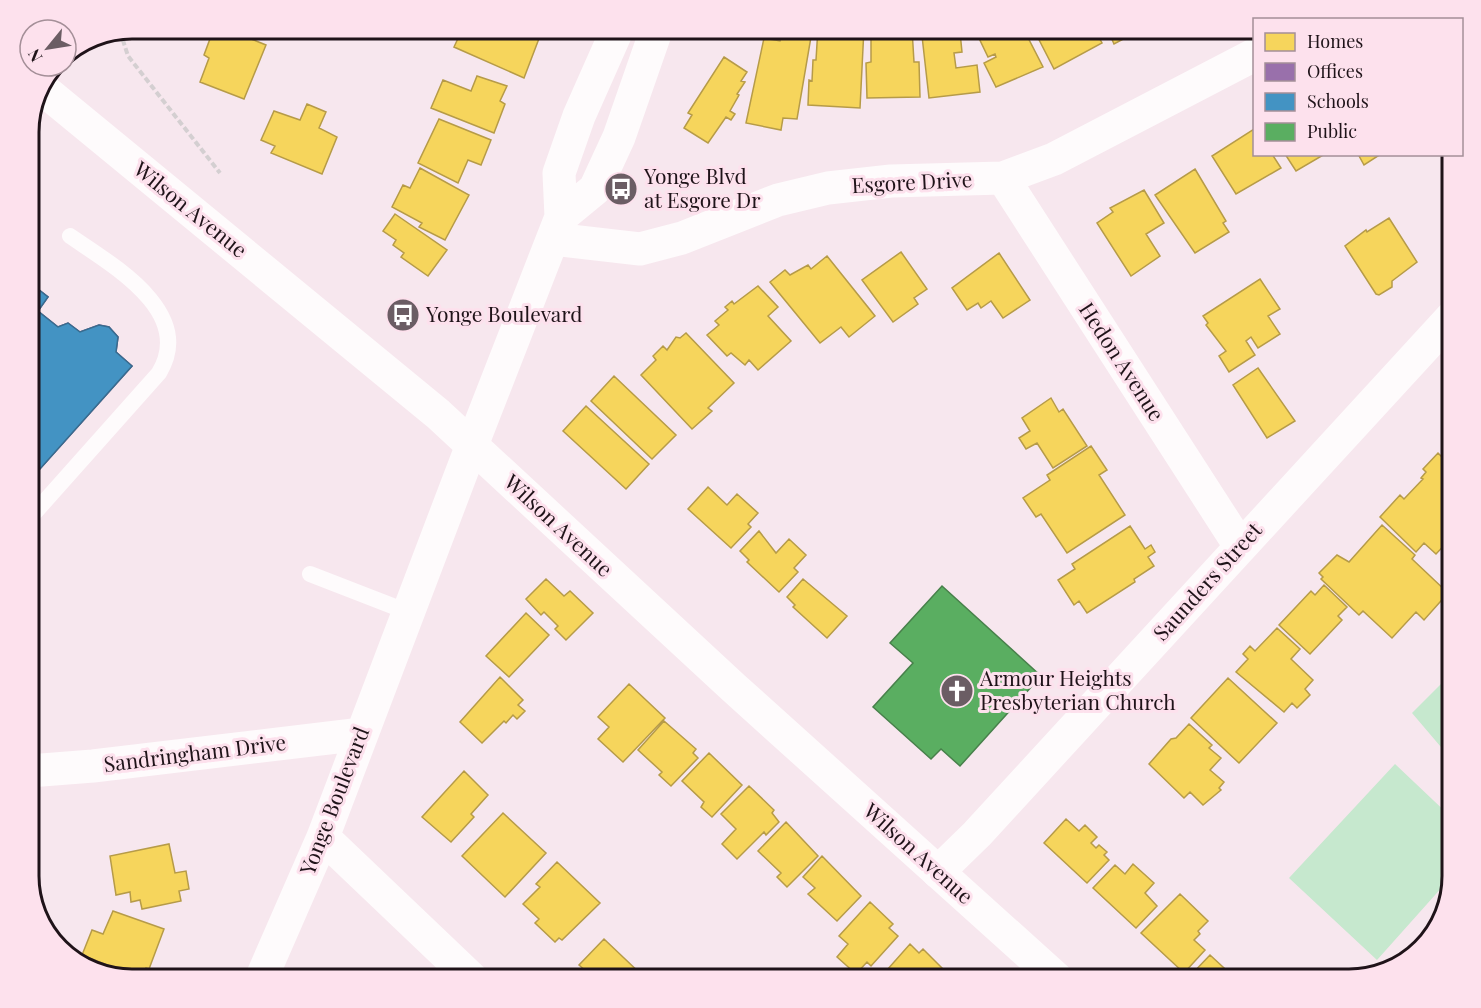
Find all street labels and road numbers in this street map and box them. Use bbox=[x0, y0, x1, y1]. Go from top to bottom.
street label: Wilson Avenue bbox=[128, 154, 254, 263]
street label: Esgore Drive bbox=[851, 164, 973, 198]
street label: Hedon Avenue bbox=[1074, 296, 1172, 426]
street label: Wilson Avenue bbox=[499, 467, 619, 582]
street label: Saunders Street bbox=[1146, 515, 1267, 646]
street label: Yonge Boulevard bbox=[292, 722, 374, 879]
street label: Sandringham Drive bbox=[102, 727, 288, 777]
street label: Wilson Avenue bbox=[858, 795, 980, 909]

